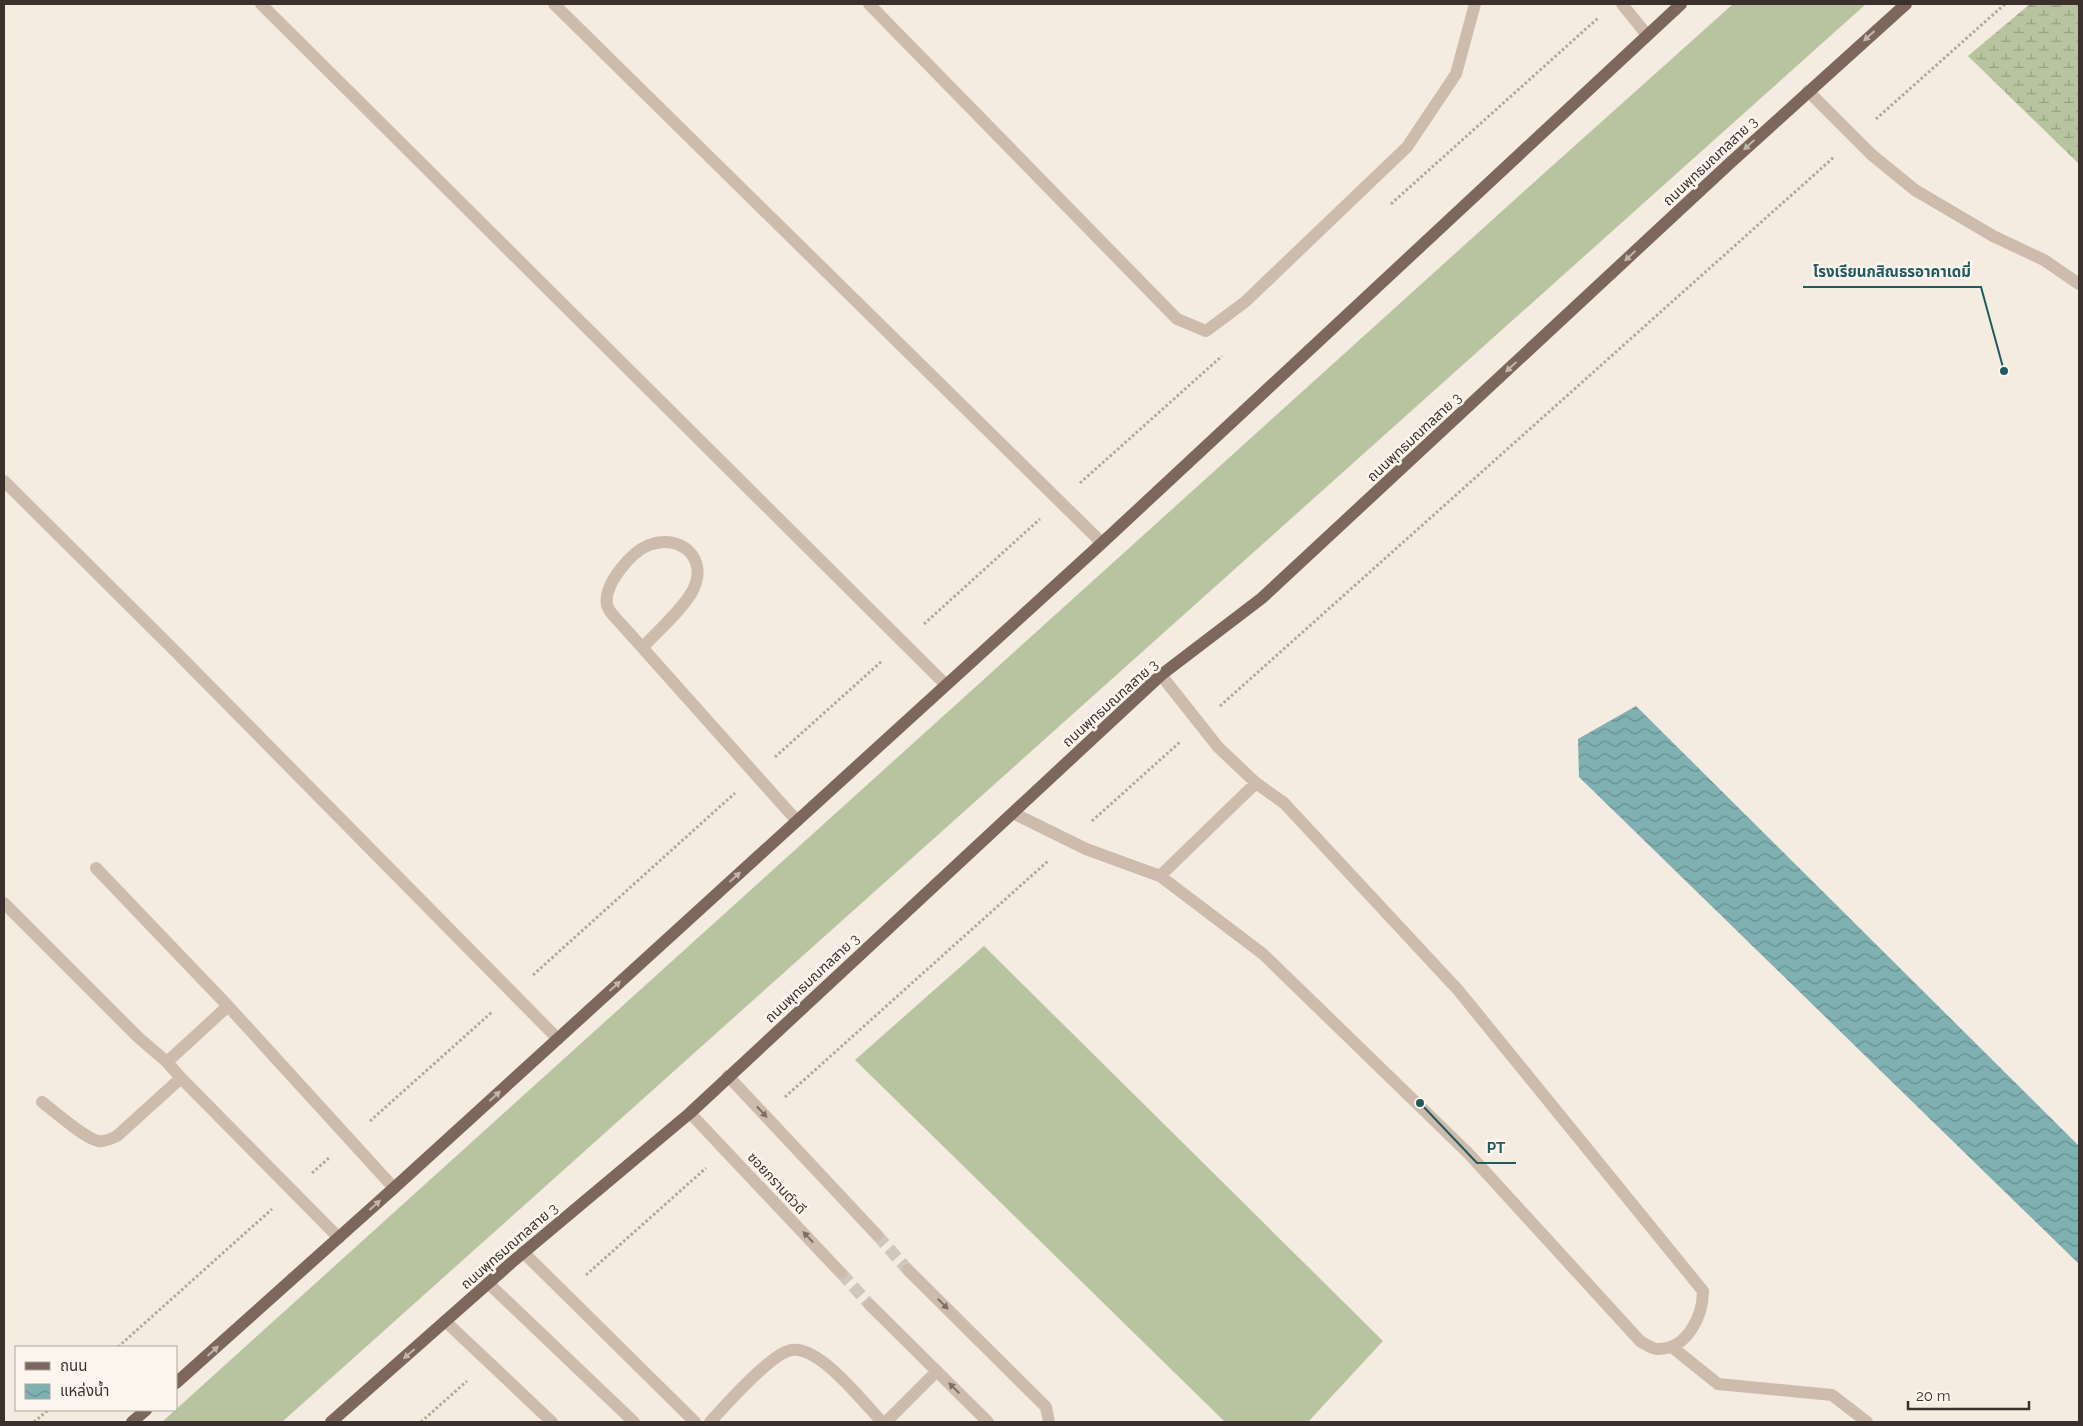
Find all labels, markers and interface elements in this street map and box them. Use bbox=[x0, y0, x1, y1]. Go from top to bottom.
one-way arrow bbox=[1864, 30, 1876, 42]
street label: ถนนพุทธมณฑลสาย 3 bbox=[1660, 113, 1761, 209]
one-way arrow bbox=[1742, 140, 1755, 151]
one-way arrow bbox=[1624, 250, 1636, 262]
callout: โรงเรียนกสิณธรอาคาเดมี่ bbox=[1803, 257, 1981, 287]
text: โรงเรียนกสิณธรอาคาเดมี่ bbox=[1813, 261, 1971, 281]
one-way arrow bbox=[1505, 361, 1517, 373]
street label: ถนนพุทธมณฑลสาย 3 bbox=[1364, 389, 1465, 485]
street label: ถนนพุทธมณฑลสาย 3 bbox=[1059, 656, 1162, 751]
one-way arrow bbox=[729, 871, 741, 883]
street label: ถนนพุทธมณฑลสาย 3 bbox=[762, 930, 863, 1026]
one-way arrow bbox=[609, 980, 621, 992]
one-way arrow bbox=[489, 1090, 501, 1102]
one-way arrow bbox=[756, 1105, 768, 1117]
callout: PT bbox=[1477, 1133, 1516, 1163]
text: PT bbox=[1487, 1139, 1506, 1157]
street label: ซอยกรานต์วดี bbox=[745, 1149, 809, 1217]
one-way arrow bbox=[368, 1199, 380, 1211]
street label: ถนนพุทธมณฑลสาย 3 bbox=[457, 1200, 561, 1293]
one-way arrow bbox=[802, 1232, 814, 1244]
one-way arrow bbox=[936, 1298, 948, 1310]
one-way arrow bbox=[206, 1345, 219, 1356]
legend bbox=[15, 1346, 178, 1411]
one-way arrow bbox=[402, 1348, 415, 1359]
text: ถนน bbox=[60, 1357, 87, 1375]
scale bar bbox=[1908, 1378, 2029, 1410]
text: แหล่งน้ำ bbox=[60, 1380, 109, 1400]
one-way arrow bbox=[948, 1382, 960, 1394]
text: 20 m bbox=[1916, 1387, 1951, 1405]

